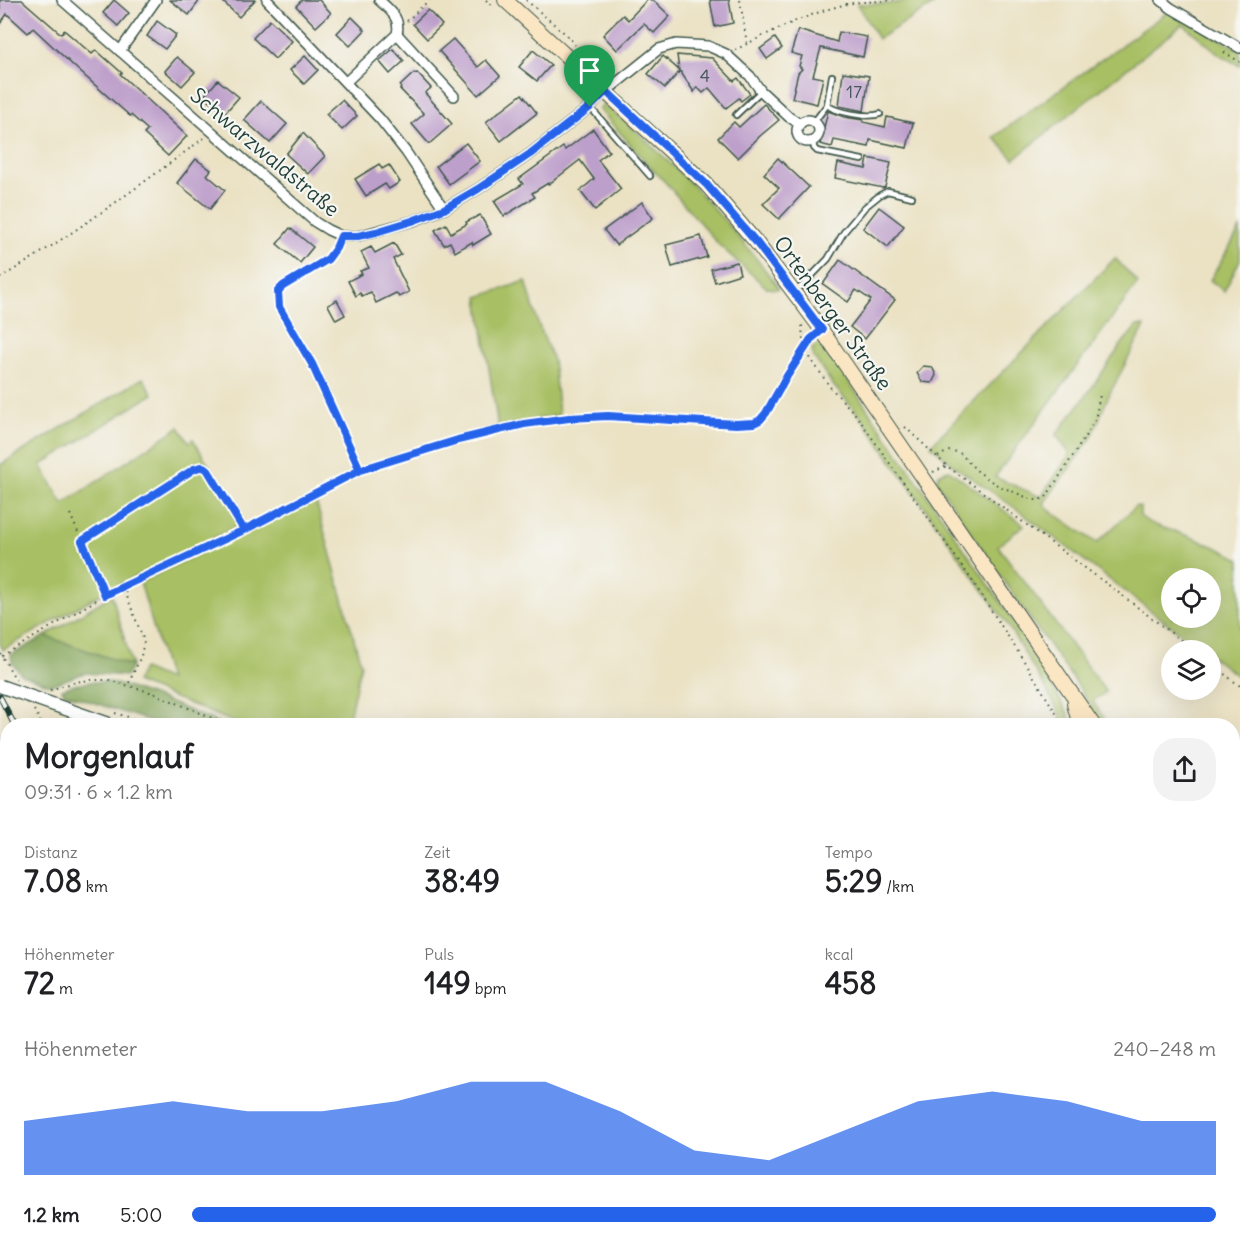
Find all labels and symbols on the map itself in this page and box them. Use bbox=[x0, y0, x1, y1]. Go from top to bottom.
pin bbox=[564, 45, 615, 107]
house number: 4 bbox=[700, 64, 710, 87]
house number: 17 bbox=[846, 80, 862, 103]
street label: Schwarzwaldstraße bbox=[185, 82, 345, 222]
street label: Ortenberger Straße bbox=[768, 230, 898, 396]

